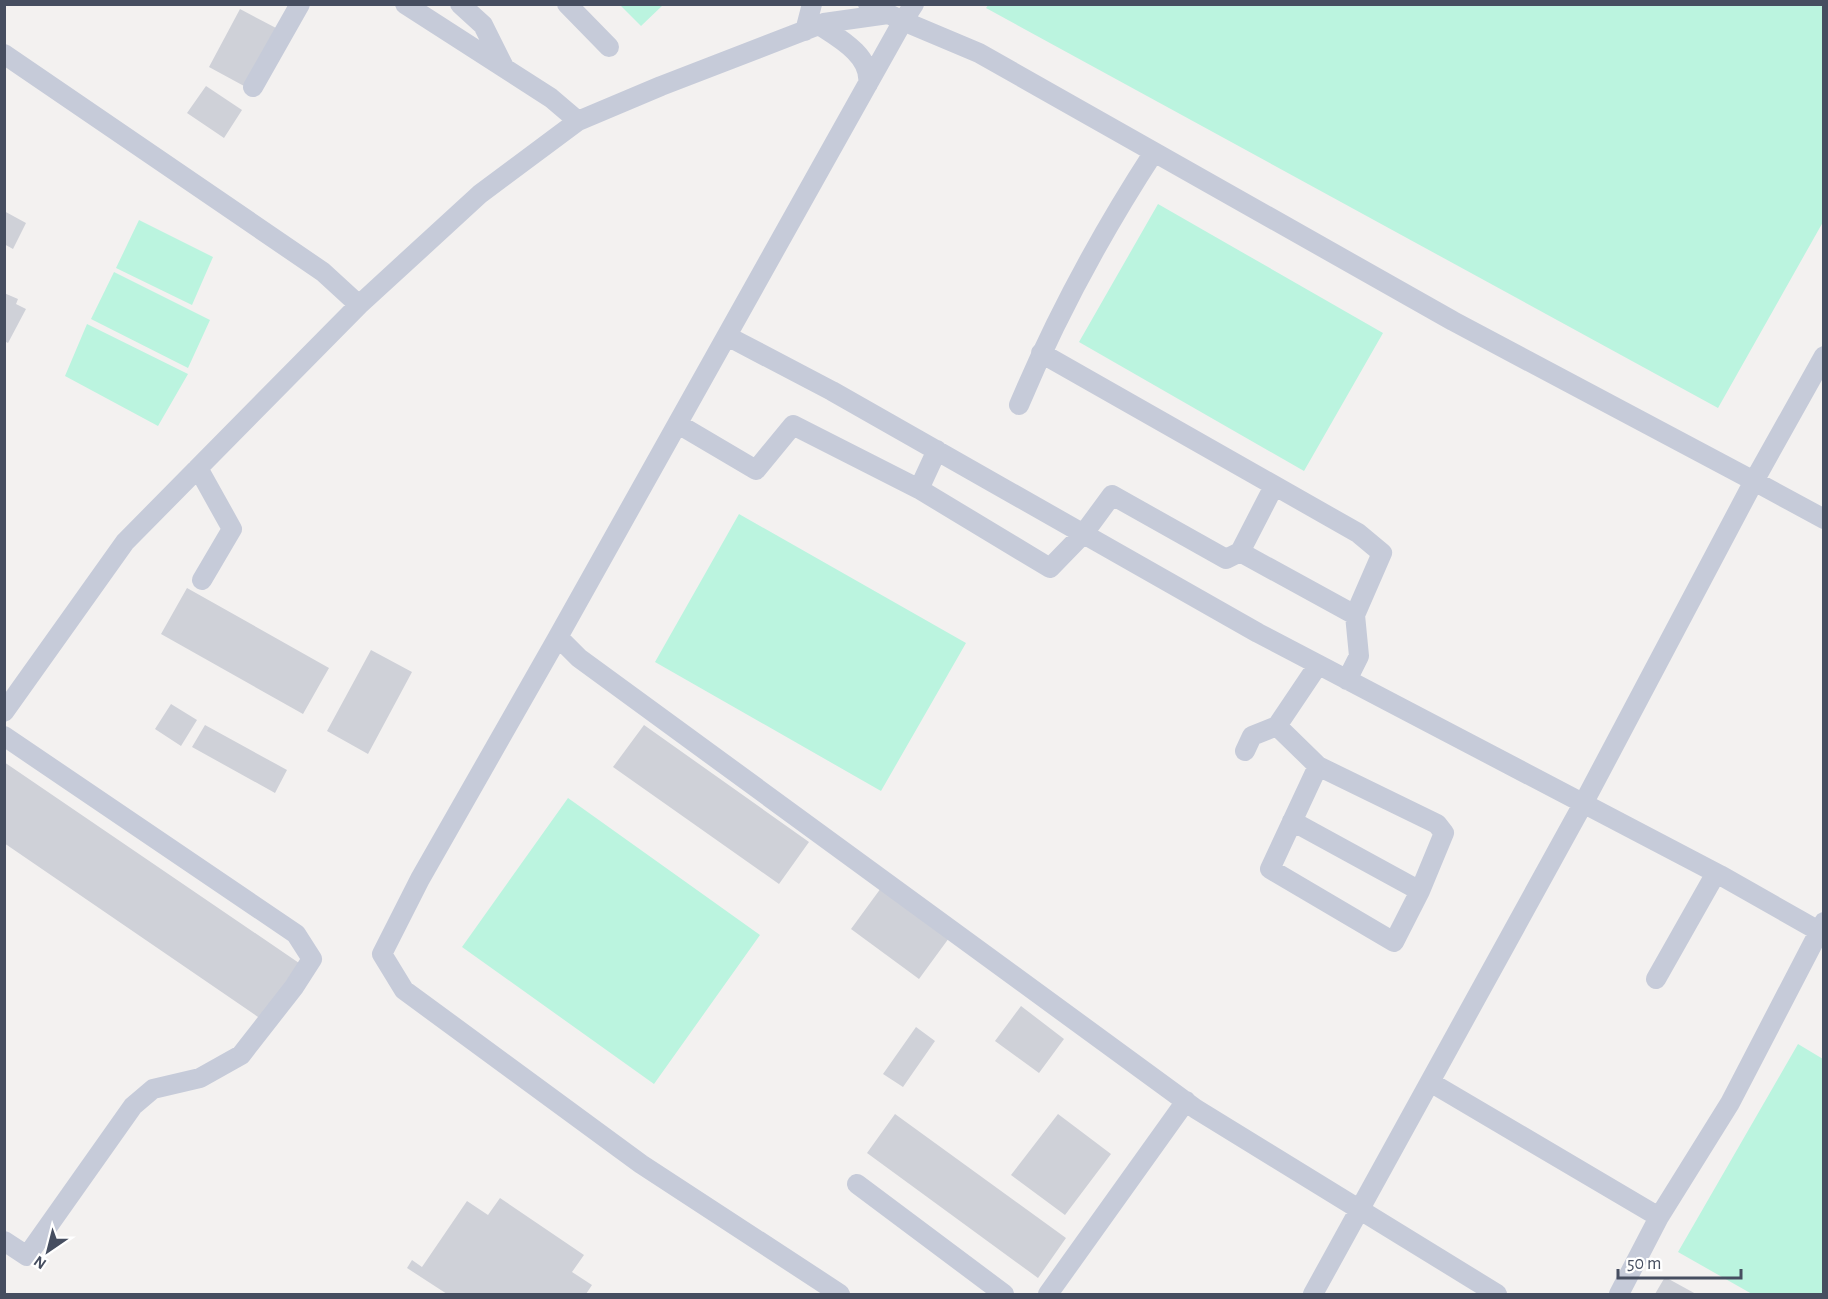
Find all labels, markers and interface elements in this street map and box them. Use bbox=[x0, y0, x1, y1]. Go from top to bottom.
north arrow bbox=[18, 1221, 78, 1281]
scale bar bbox=[1618, 1242, 1741, 1280]
text: N bbox=[31, 1253, 49, 1272]
text: 50 m bbox=[1627, 1255, 1661, 1273]

